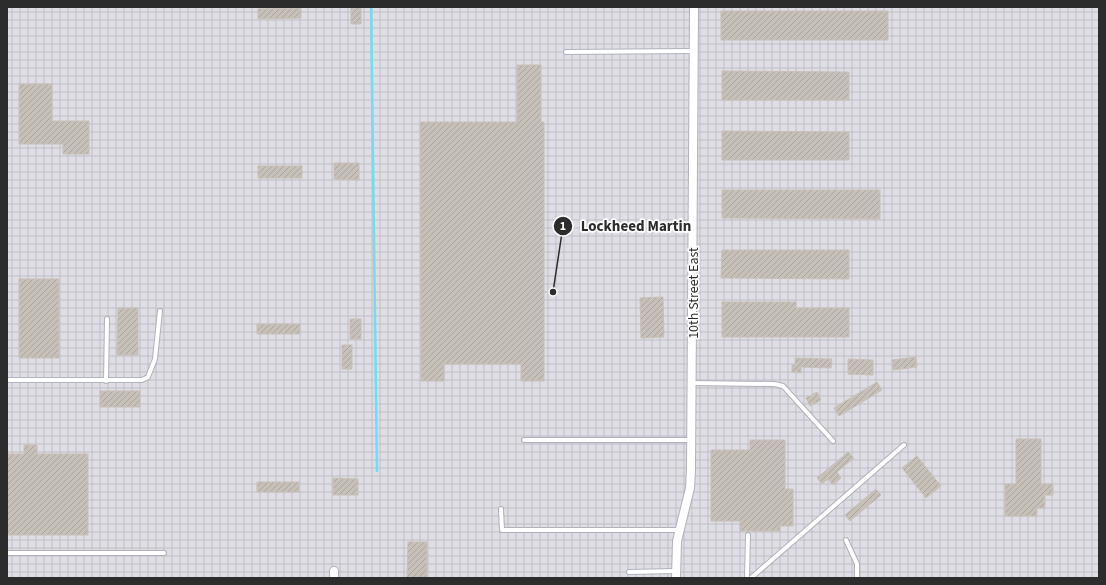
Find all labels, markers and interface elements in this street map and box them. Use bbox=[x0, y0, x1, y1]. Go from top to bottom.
callout: Lockheed Martin bbox=[553, 212, 700, 239]
text: Lockheed Martin bbox=[581, 216, 691, 237]
text: 1 bbox=[560, 218, 566, 235]
street label: 10th Street East bbox=[684, 247, 704, 339]

